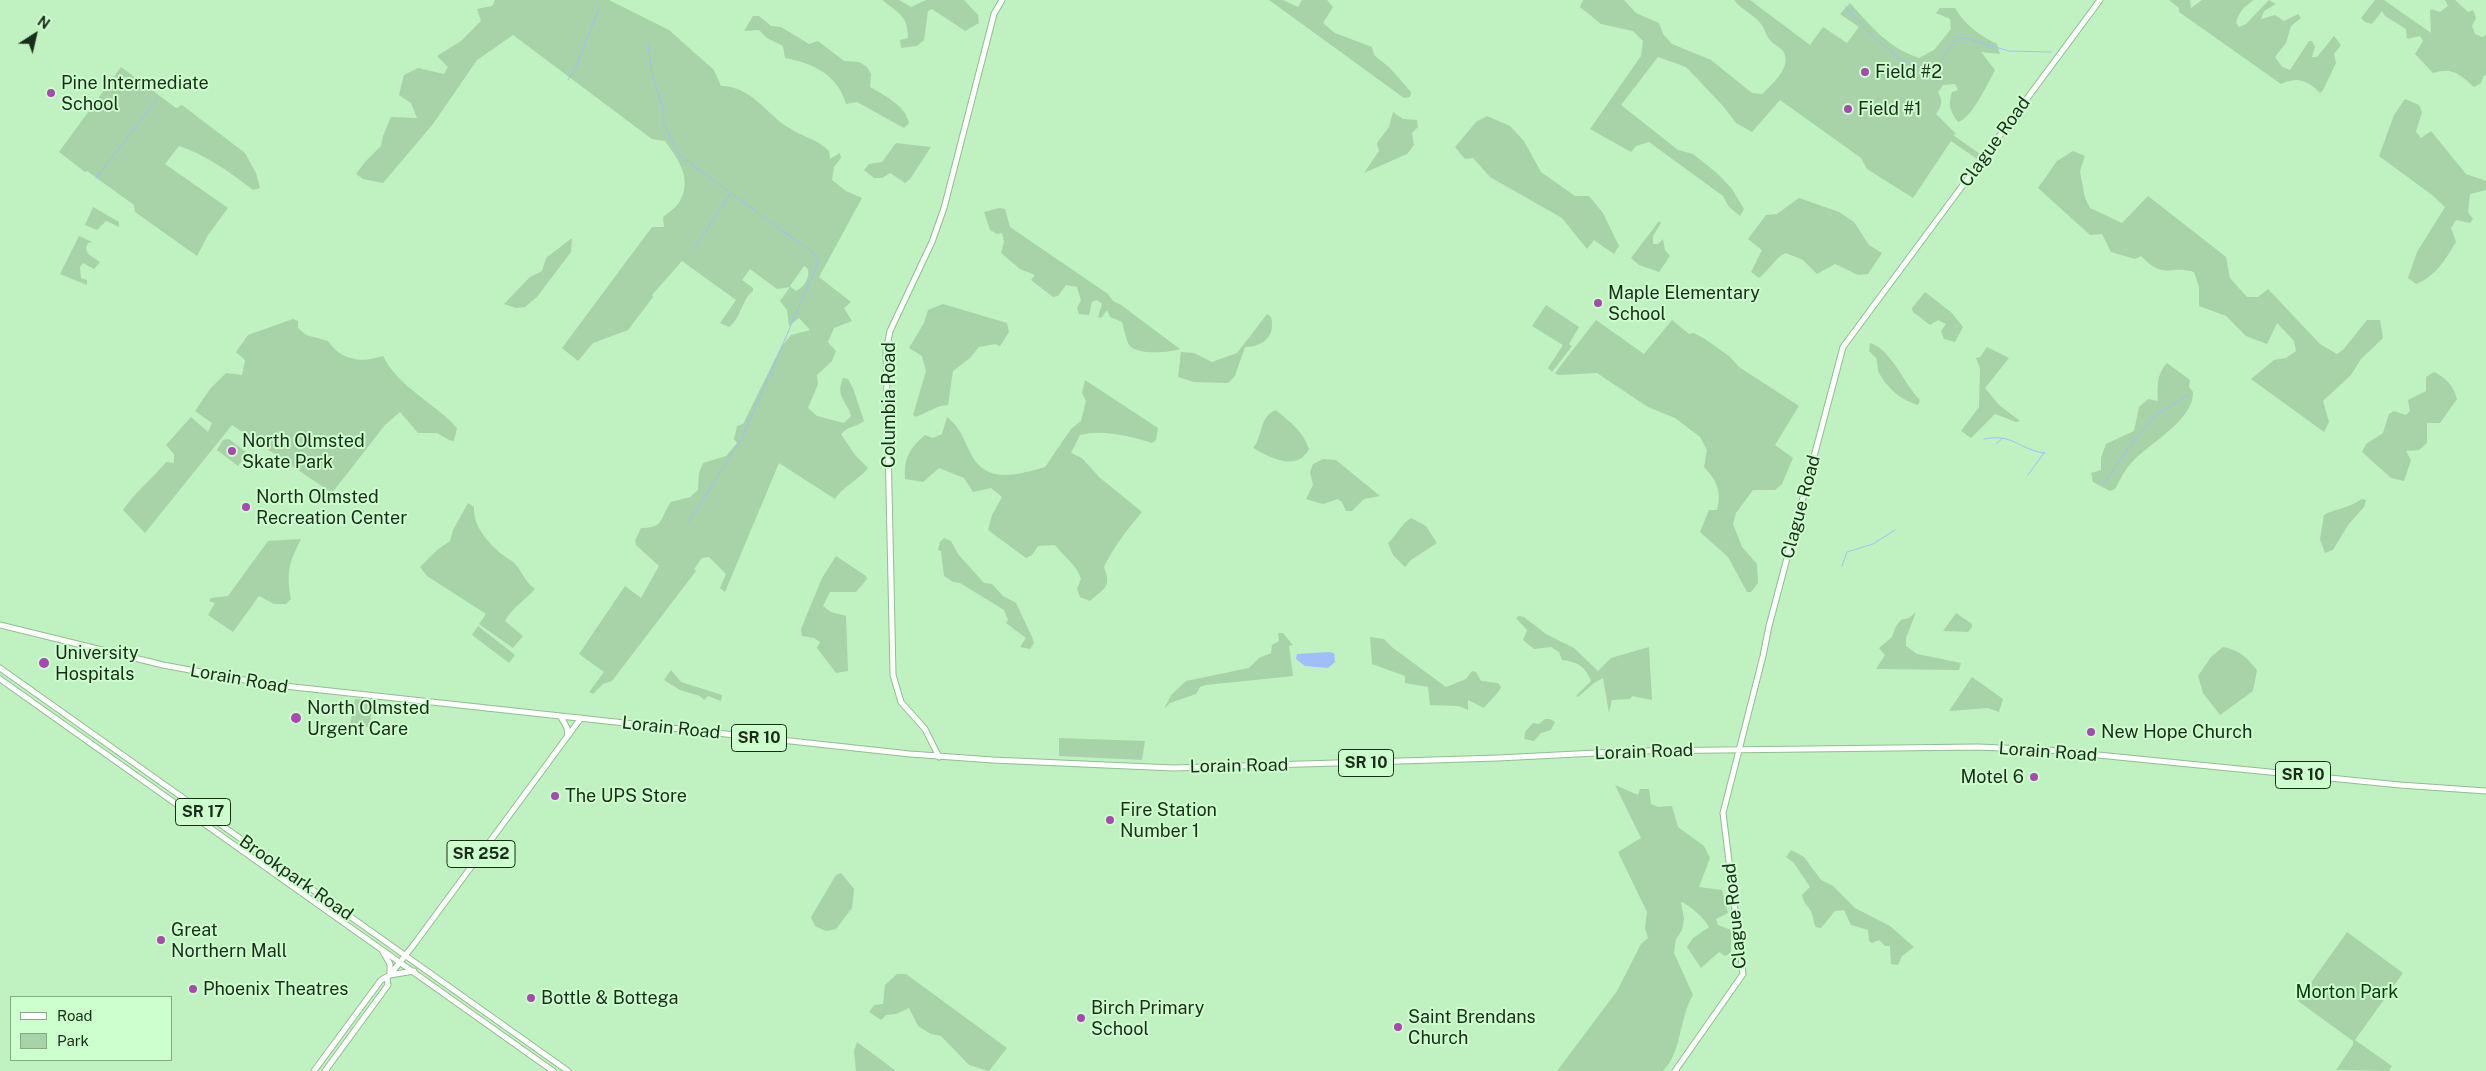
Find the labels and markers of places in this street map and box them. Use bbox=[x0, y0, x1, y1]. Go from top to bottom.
place label: Field #2 bbox=[1875, 61, 1942, 83]
marker: Field #2 bbox=[1859, 66, 1871, 78]
place label: Pine Intermediate School bbox=[61, 72, 209, 115]
marker: Pine Intermediate School bbox=[45, 87, 57, 99]
place label: Field #1 bbox=[1858, 98, 1922, 120]
marker: Field #1 bbox=[1842, 103, 1854, 115]
place label: Maple Elementary School bbox=[1608, 282, 1760, 324]
marker: Maple Elementary School bbox=[1592, 297, 1604, 309]
place label: North Olmsted Skate Park bbox=[242, 430, 365, 472]
marker: North Olmsted Skate Park bbox=[226, 445, 238, 457]
place label: North Olmsted Recreation Center bbox=[256, 486, 407, 528]
marker: North Olmsted Recreation Center bbox=[240, 501, 252, 513]
place label: University Hospitals bbox=[55, 642, 139, 684]
marker: University Hospitals bbox=[37, 656, 51, 670]
place label: North Olmsted Urgent Care bbox=[307, 697, 430, 740]
marker: North Olmsted Urgent Care bbox=[289, 711, 303, 725]
place label: New Hope Church bbox=[2101, 721, 2252, 743]
marker: New Hope Church bbox=[2085, 726, 2097, 738]
place label: Motel 6 bbox=[1960, 766, 2024, 788]
marker: Motel 6 bbox=[2028, 771, 2040, 783]
place label: The UPS Store bbox=[565, 785, 687, 807]
marker: The UPS Store bbox=[549, 790, 561, 802]
place label: Fire Station Number 1 bbox=[1120, 799, 1217, 842]
marker: Fire Station Number 1 bbox=[1104, 814, 1116, 826]
place label: Great Northern Mall bbox=[171, 919, 287, 962]
marker: Great Northern Mall bbox=[155, 934, 167, 946]
place label: Phoenix Theatres bbox=[203, 978, 348, 1000]
marker: Phoenix Theatres bbox=[187, 983, 199, 995]
place label: Bottle & Bottega bbox=[541, 987, 678, 1009]
marker: Bottle & Bottega bbox=[525, 992, 537, 1004]
place label: Birch Primary School bbox=[1091, 997, 1204, 1040]
place label: Saint Brendans Church bbox=[1408, 1006, 1536, 1048]
marker: Birch Primary School bbox=[1075, 1012, 1087, 1024]
marker: Saint Brendans Church bbox=[1392, 1021, 1404, 1033]

